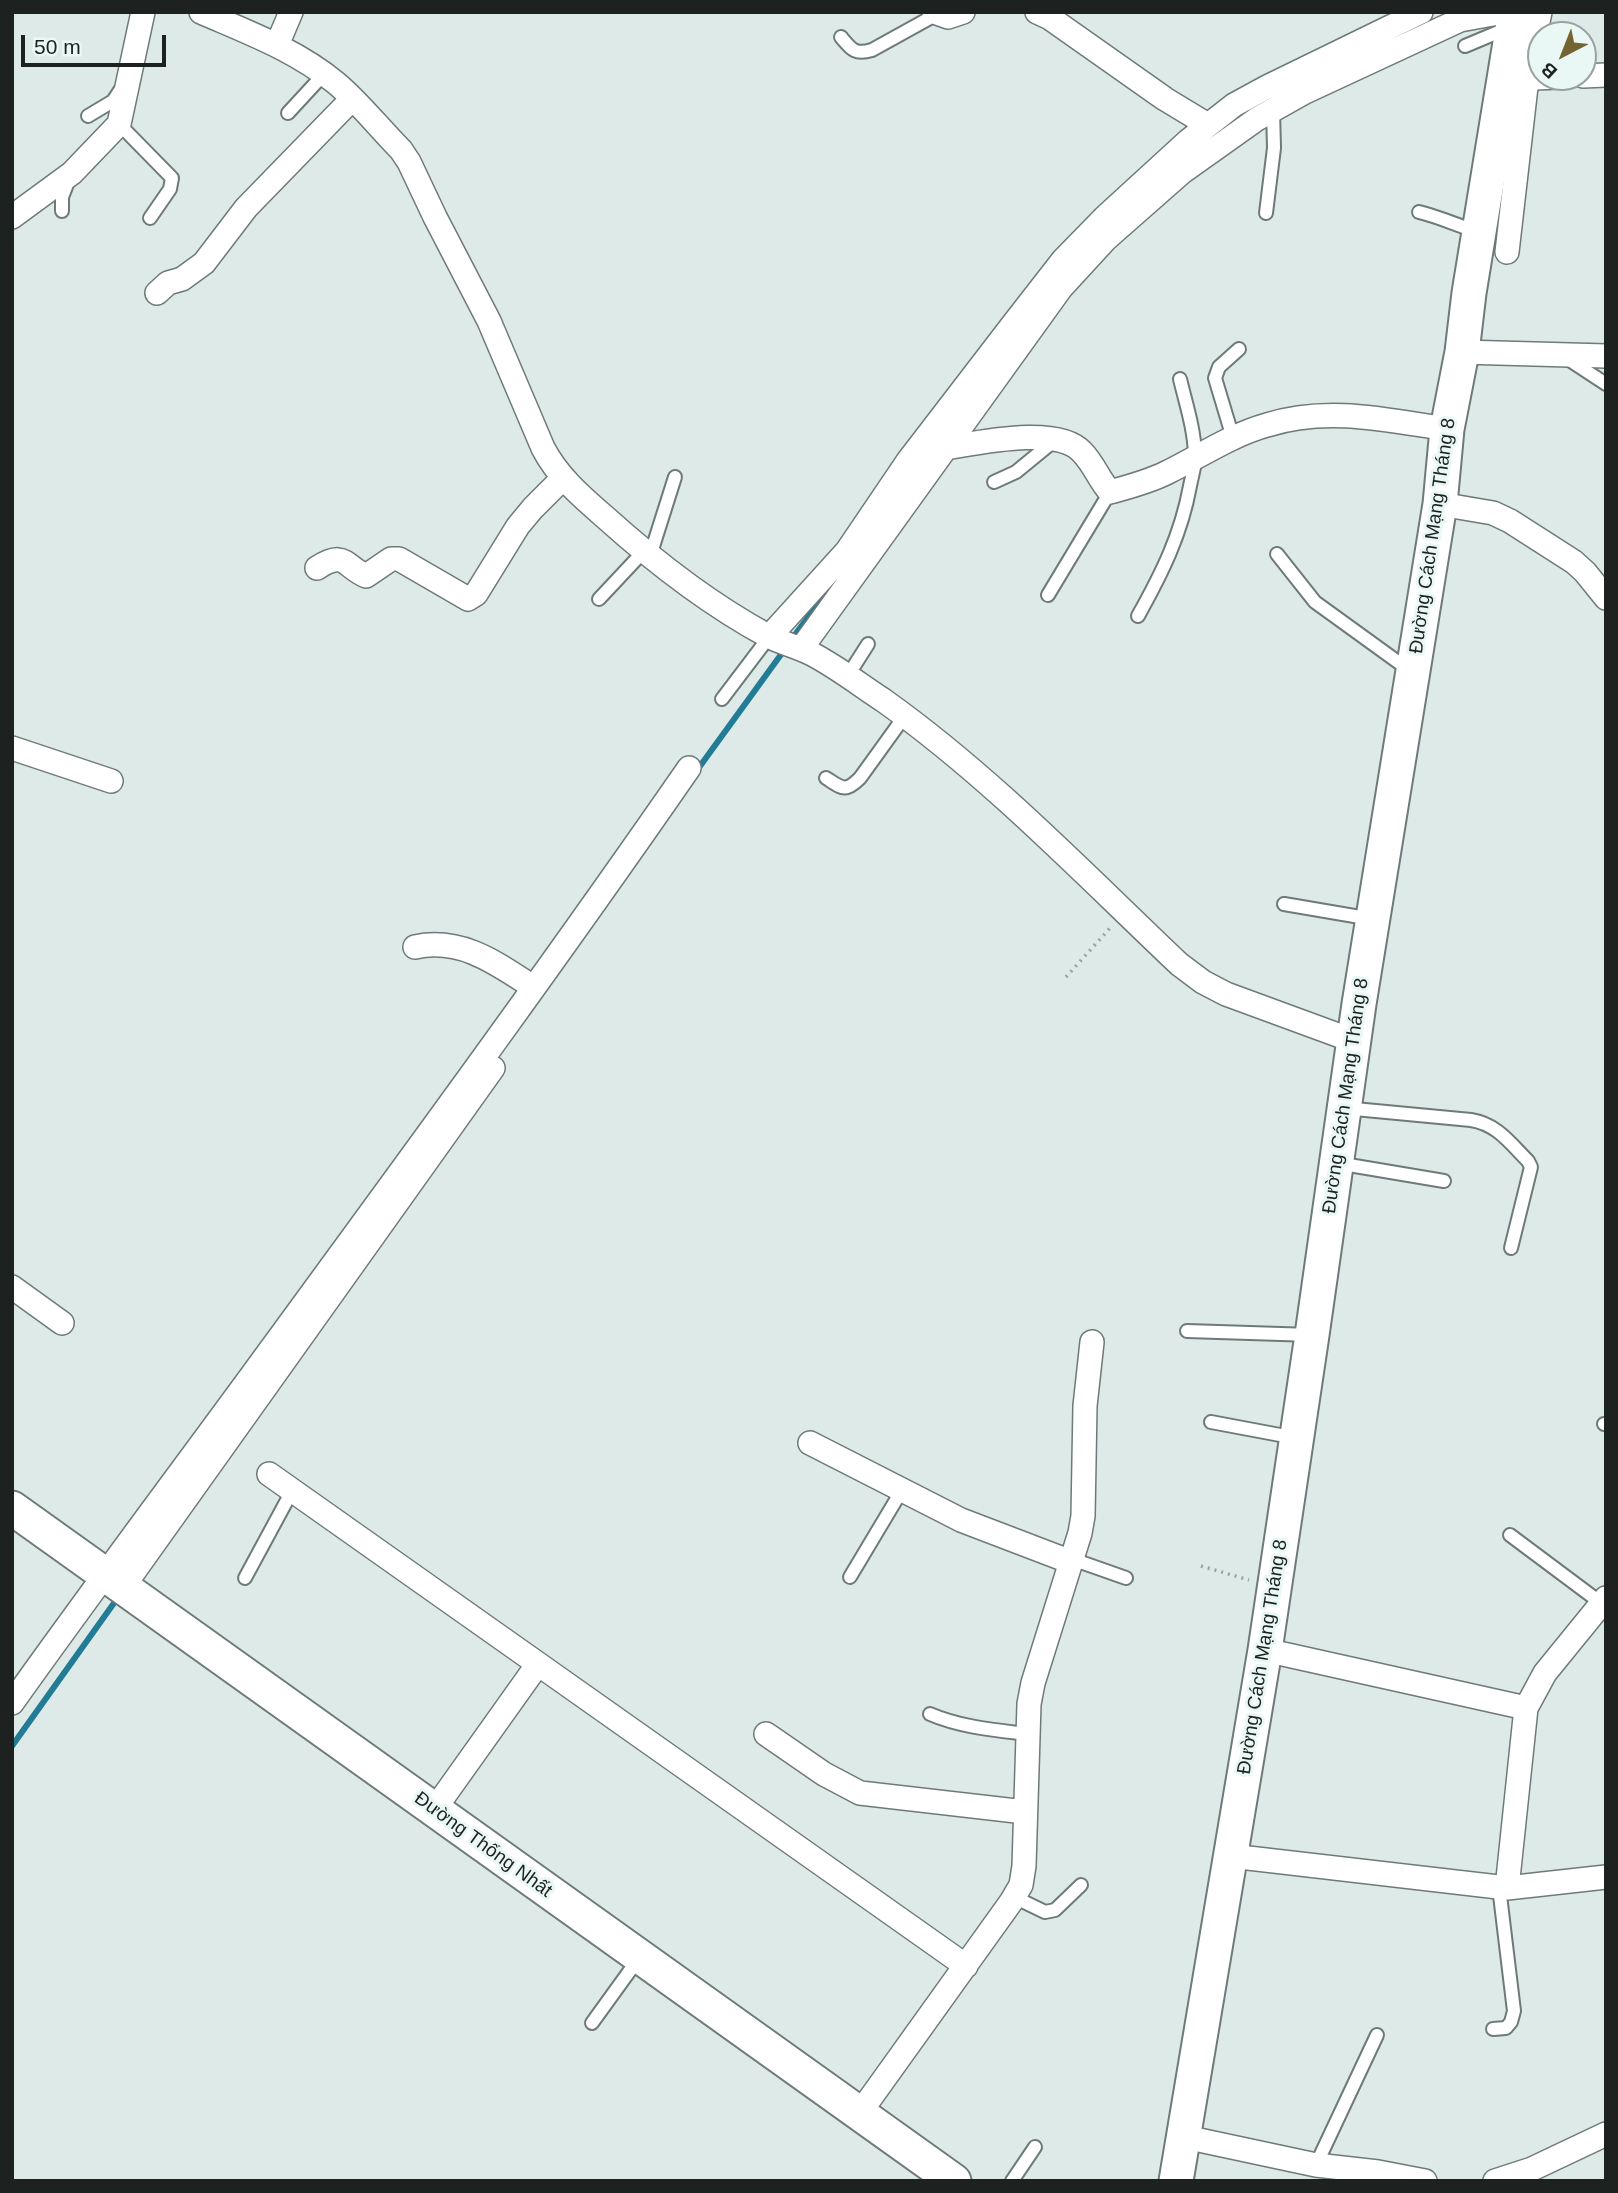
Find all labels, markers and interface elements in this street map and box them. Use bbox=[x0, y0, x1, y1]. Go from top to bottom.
scale bar bbox=[24, 21, 170, 65]
north arrow bbox=[1527, 21, 1597, 91]
text: 50 m bbox=[34, 35, 81, 58]
text: B bbox=[1537, 58, 1561, 83]
street label: Đường Cách Mạng Tháng 8 bbox=[1405, 417, 1461, 655]
street label: Đường Cách Mạng Tháng 8 bbox=[1318, 977, 1374, 1215]
street label: Đường Cách Mạng Tháng 8 bbox=[1233, 1538, 1293, 1776]
street label: Đường Thống Nhất bbox=[410, 1787, 556, 1903]

